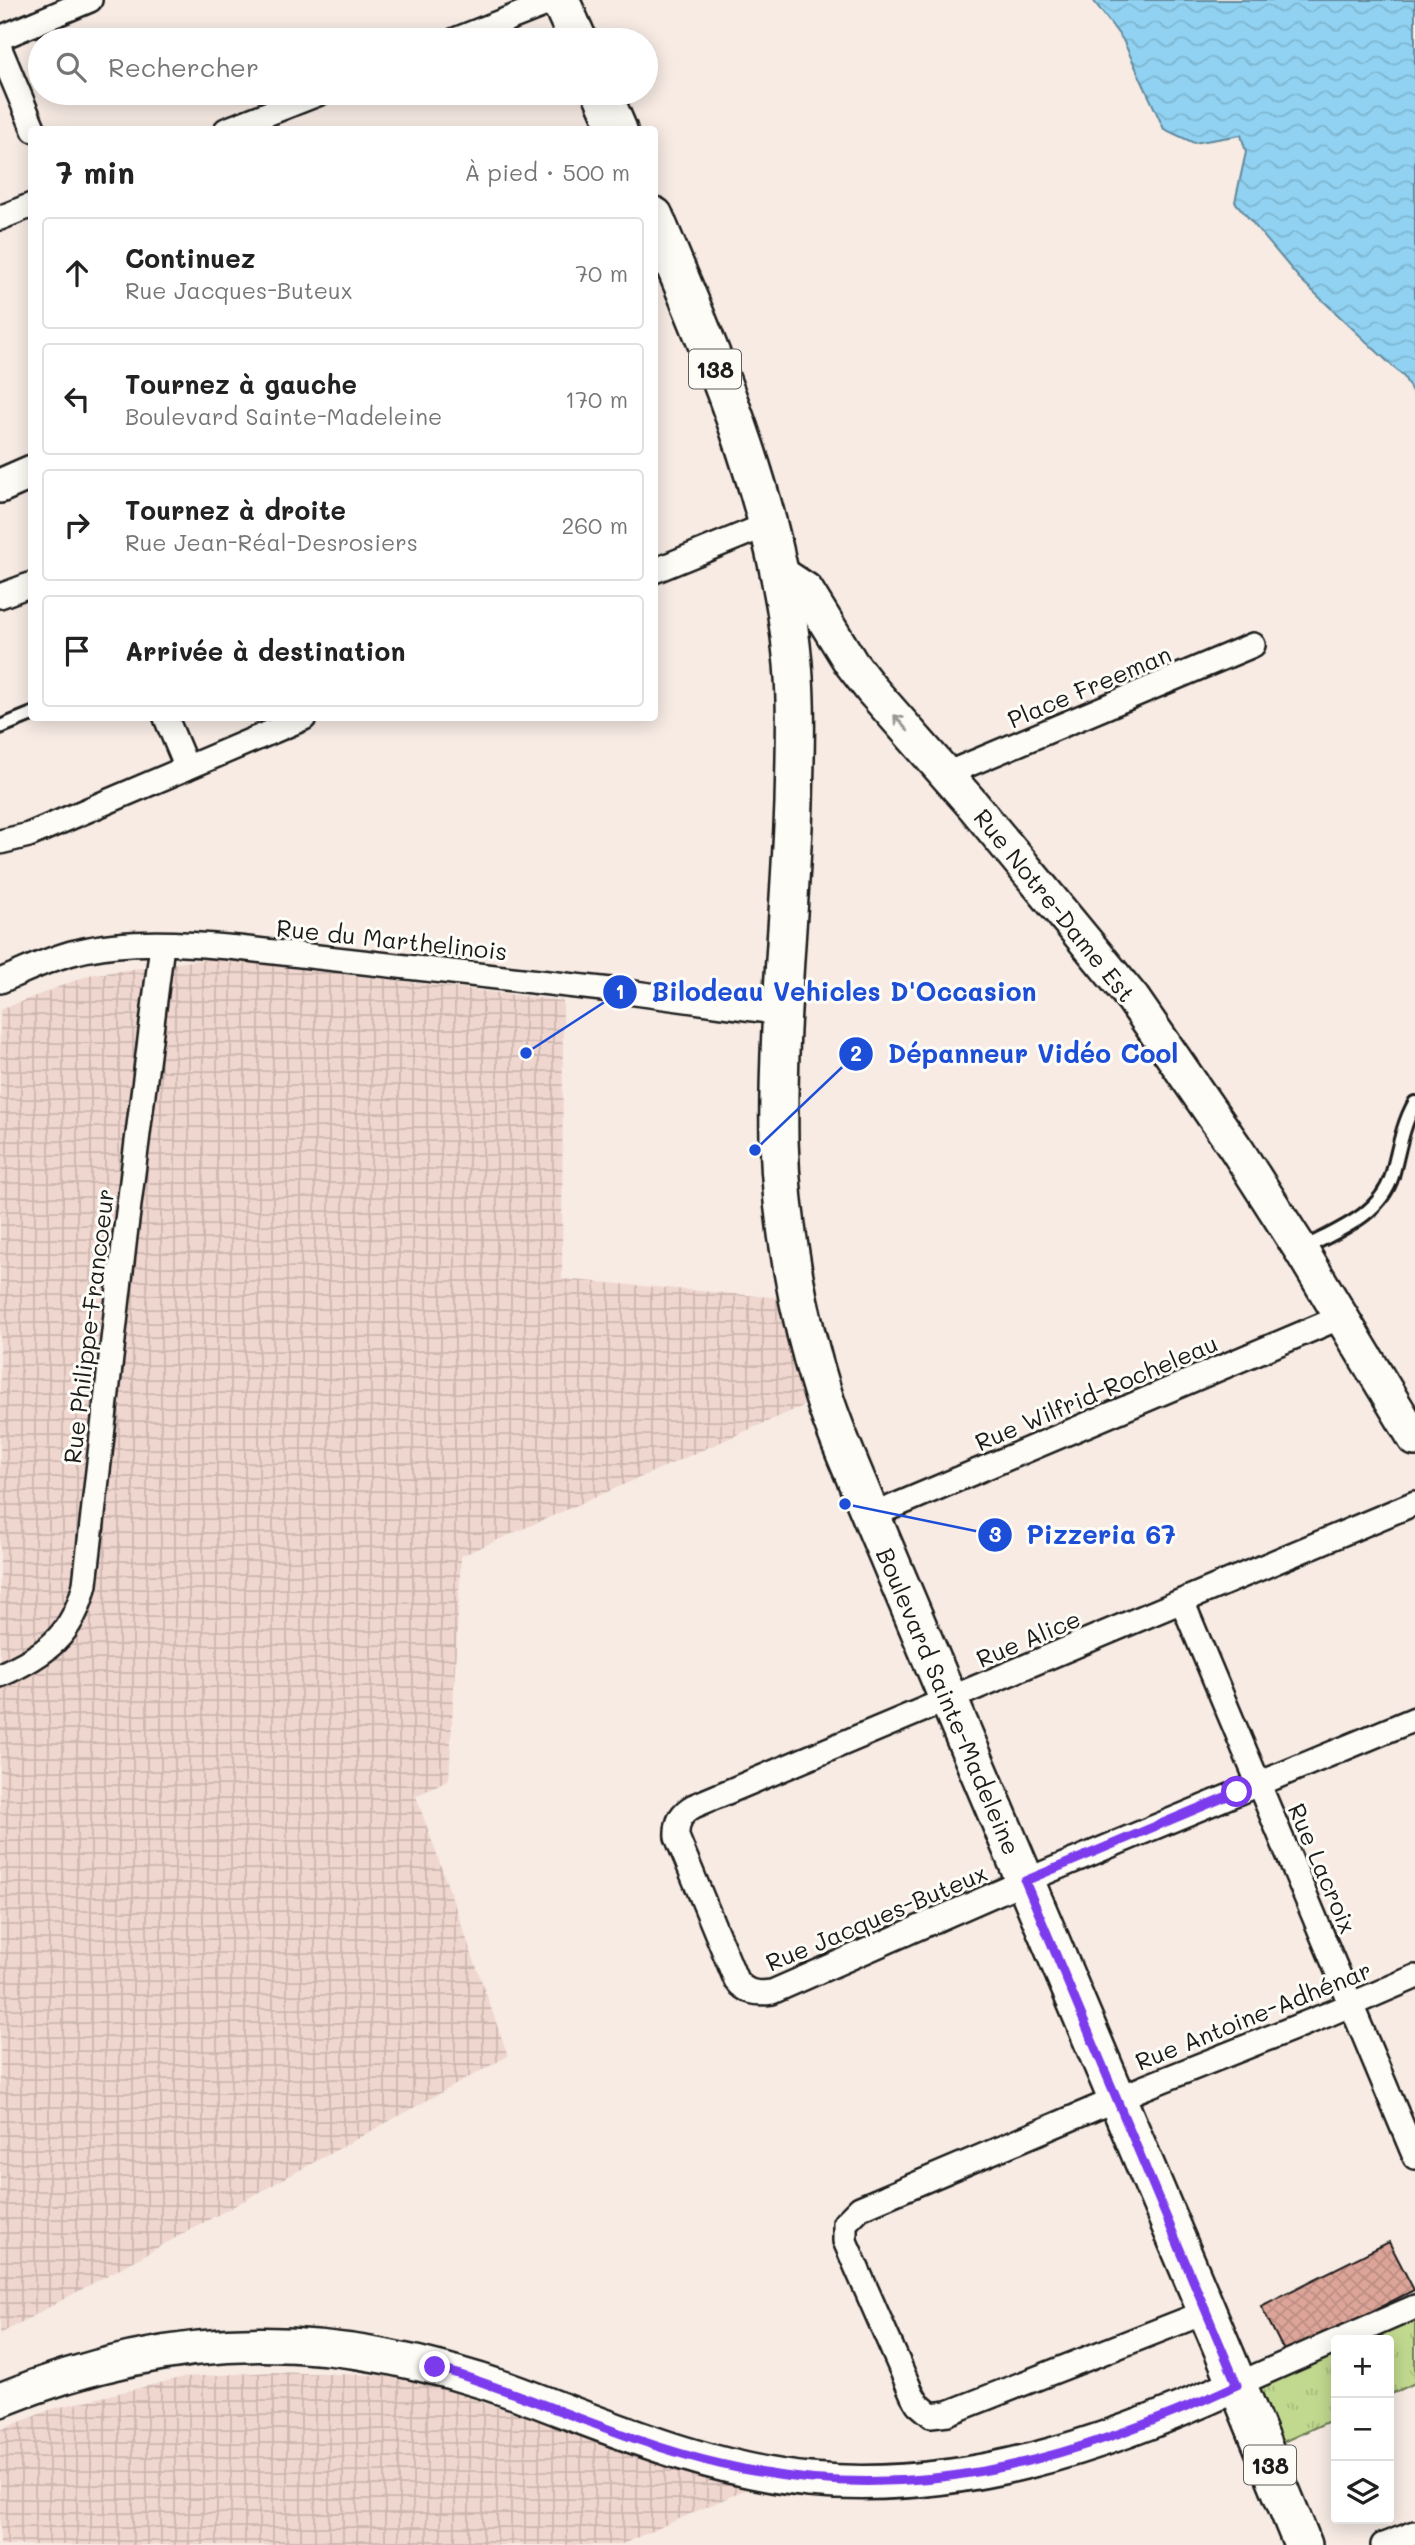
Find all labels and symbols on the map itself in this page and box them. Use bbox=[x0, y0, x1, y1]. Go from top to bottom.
road number: 138 bbox=[689, 350, 741, 388]
street label: Place Freeman bbox=[1002, 638, 1176, 734]
one-way arrow bbox=[893, 714, 909, 732]
street label: Rue Notre-Dame Est bbox=[968, 802, 1142, 1008]
street label: Rue du Marthelinois bbox=[275, 911, 509, 967]
callout: Bilodeau Vehicles D'Occasion bbox=[602, 968, 1050, 1015]
text: Bilodeau Vehicles D'Occasion bbox=[652, 974, 1036, 1008]
text: 1 bbox=[615, 977, 625, 1004]
callout: Dépanneur Vidéo Cool bbox=[839, 1030, 1192, 1077]
text: Dépanneur Vidéo Cool bbox=[888, 1036, 1178, 1070]
text: 2 bbox=[850, 1039, 862, 1066]
street label: Rue Philippe-Francoeur bbox=[56, 1187, 120, 1465]
street label: Rue Wilfrid-Rocheleau bbox=[970, 1327, 1222, 1457]
callout: Pizzeria 67 bbox=[977, 1511, 1189, 1558]
text: Pizzeria 67 bbox=[1026, 1517, 1176, 1551]
text: 3 bbox=[989, 1520, 1001, 1547]
street label: Boulevard Sainte-Madeleine bbox=[870, 1543, 1028, 1859]
street label: Rue Alice bbox=[971, 1602, 1085, 1674]
route start bbox=[1221, 1776, 1252, 1807]
street label: Rue Lacroix bbox=[1282, 1798, 1364, 1938]
street label: Rue Jacques-Buteux bbox=[761, 1856, 991, 1978]
street label: Rue Antoine-Adhénar bbox=[1130, 1953, 1376, 2077]
route end bbox=[419, 2351, 450, 2382]
road number: 138 bbox=[1244, 2446, 1296, 2484]

